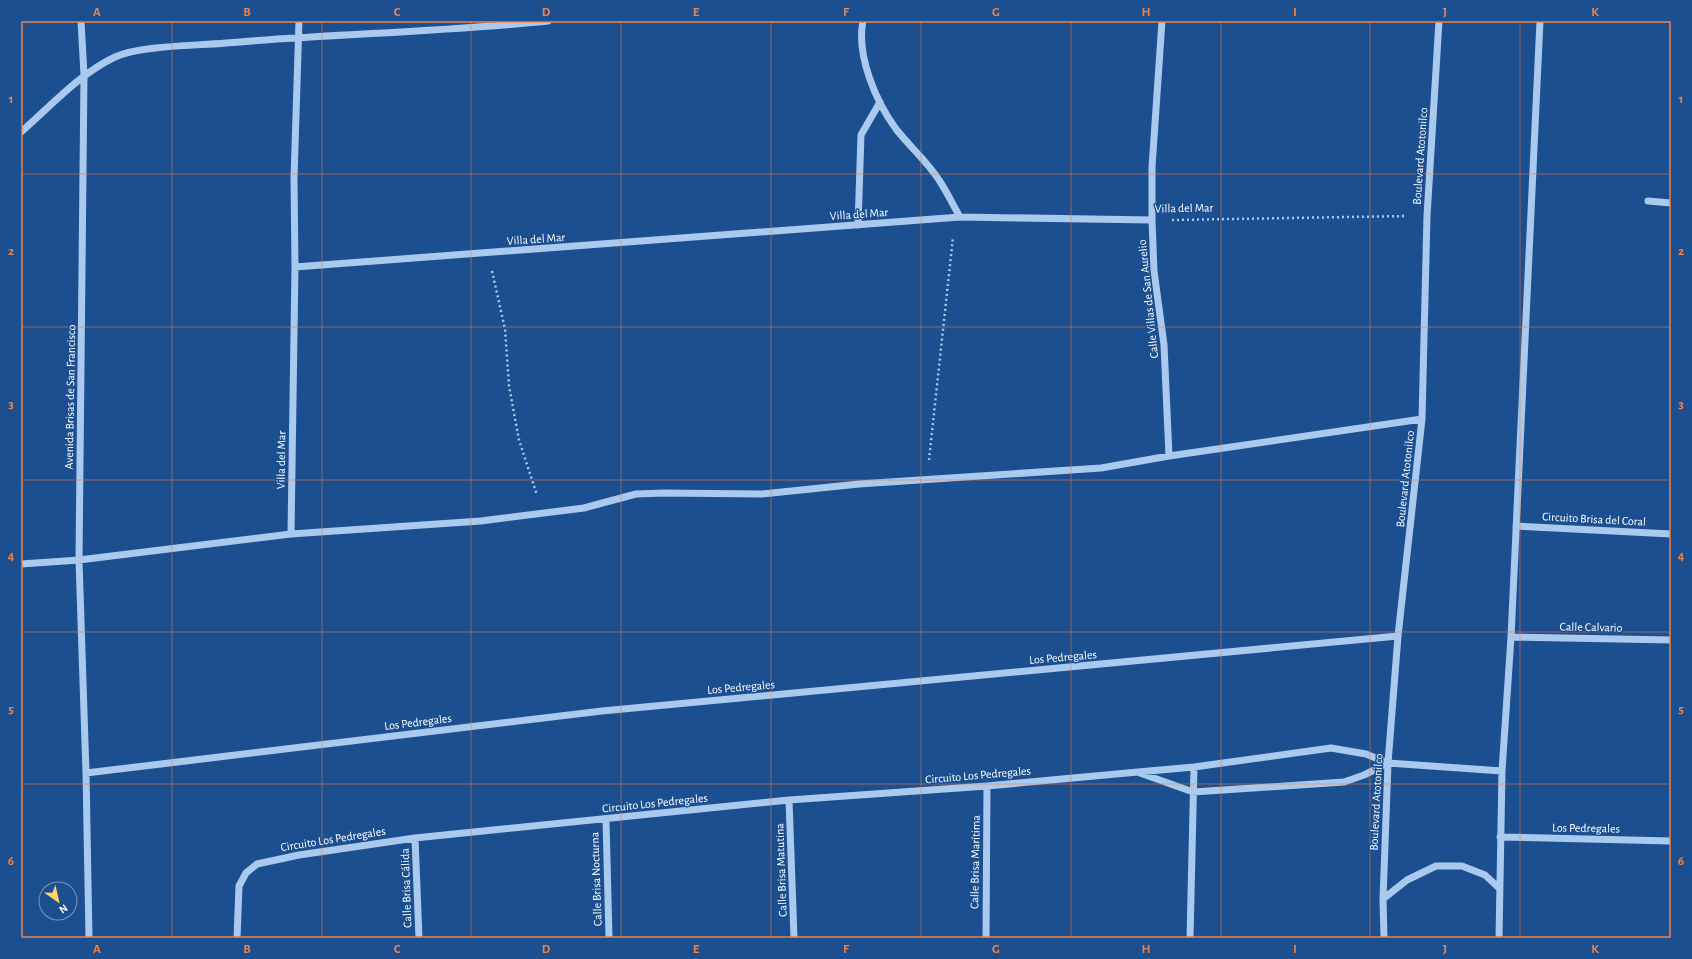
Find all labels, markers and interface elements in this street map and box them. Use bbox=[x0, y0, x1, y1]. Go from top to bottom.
text: A bbox=[93, 6, 101, 19]
text: B bbox=[243, 6, 251, 19]
text: C bbox=[394, 6, 401, 19]
text: D bbox=[542, 6, 551, 19]
text: E bbox=[693, 6, 700, 19]
text: F bbox=[843, 6, 850, 19]
text: G bbox=[992, 6, 1000, 19]
text: H bbox=[1141, 6, 1151, 19]
text: I bbox=[1293, 6, 1297, 19]
text: J bbox=[1443, 6, 1447, 19]
text: K bbox=[1591, 6, 1599, 19]
text: 1 bbox=[9, 93, 13, 106]
text: 1 bbox=[1679, 93, 1683, 106]
street label: Boulevard Atotonilco bbox=[1411, 107, 1429, 205]
street label: Villa del Mar bbox=[1155, 201, 1213, 215]
street label: Villa del Mar bbox=[829, 206, 889, 222]
street label: Villa del Mar bbox=[506, 231, 566, 247]
street label: Calle Villas de San Aurelio bbox=[1136, 239, 1160, 359]
text: 2 bbox=[8, 245, 14, 258]
text: 2 bbox=[1678, 245, 1684, 258]
street label: Avenida Brisas de San Francisco bbox=[63, 324, 77, 470]
text: 3 bbox=[8, 398, 14, 411]
text: 3 bbox=[1678, 398, 1684, 411]
street label: Boulevard Atotonilco bbox=[1394, 430, 1416, 528]
street label: Villa del Mar bbox=[274, 431, 288, 489]
street label: Circuito Brisa del Coral bbox=[1542, 510, 1646, 528]
text: 4 bbox=[8, 550, 15, 563]
text: 4 bbox=[1678, 550, 1685, 563]
street label: Calle Calvario bbox=[1559, 620, 1623, 634]
street label: Los Pedregales bbox=[1029, 648, 1097, 666]
street label: Los Pedregales bbox=[707, 678, 775, 696]
text: 5 bbox=[8, 703, 14, 716]
text: 5 bbox=[1678, 703, 1684, 716]
street label: Los Pedregales bbox=[383, 712, 453, 732]
street label: Boulevard Atotonilco bbox=[1367, 753, 1385, 851]
street label: Circuito Los Pedregales bbox=[925, 764, 1031, 786]
street label: Circuito Los Pedregales bbox=[602, 791, 708, 815]
street label: Calle Brisa Marítima bbox=[968, 815, 982, 909]
street label: Los Pedregales bbox=[1552, 821, 1620, 835]
street label: Calle Brisa Matutina bbox=[773, 823, 789, 917]
street label: Circuito Los Pedregales bbox=[280, 825, 386, 853]
street label: Calle Brisa Nocturna bbox=[588, 831, 604, 926]
street label: Calle Brisa Cálida bbox=[399, 848, 413, 928]
text: 6 bbox=[8, 855, 14, 868]
text: 6 bbox=[1678, 855, 1684, 868]
north arrow bbox=[38, 881, 78, 921]
text: N bbox=[57, 902, 70, 916]
text: A bbox=[93, 943, 101, 956]
text: B bbox=[243, 943, 251, 956]
text: C bbox=[394, 943, 401, 956]
text: D bbox=[542, 943, 551, 956]
text: E bbox=[693, 943, 700, 956]
text: F bbox=[843, 943, 850, 956]
text: G bbox=[992, 943, 1000, 956]
text: H bbox=[1141, 943, 1151, 956]
text: I bbox=[1293, 943, 1297, 956]
text: J bbox=[1443, 943, 1447, 956]
text: K bbox=[1591, 943, 1599, 956]

